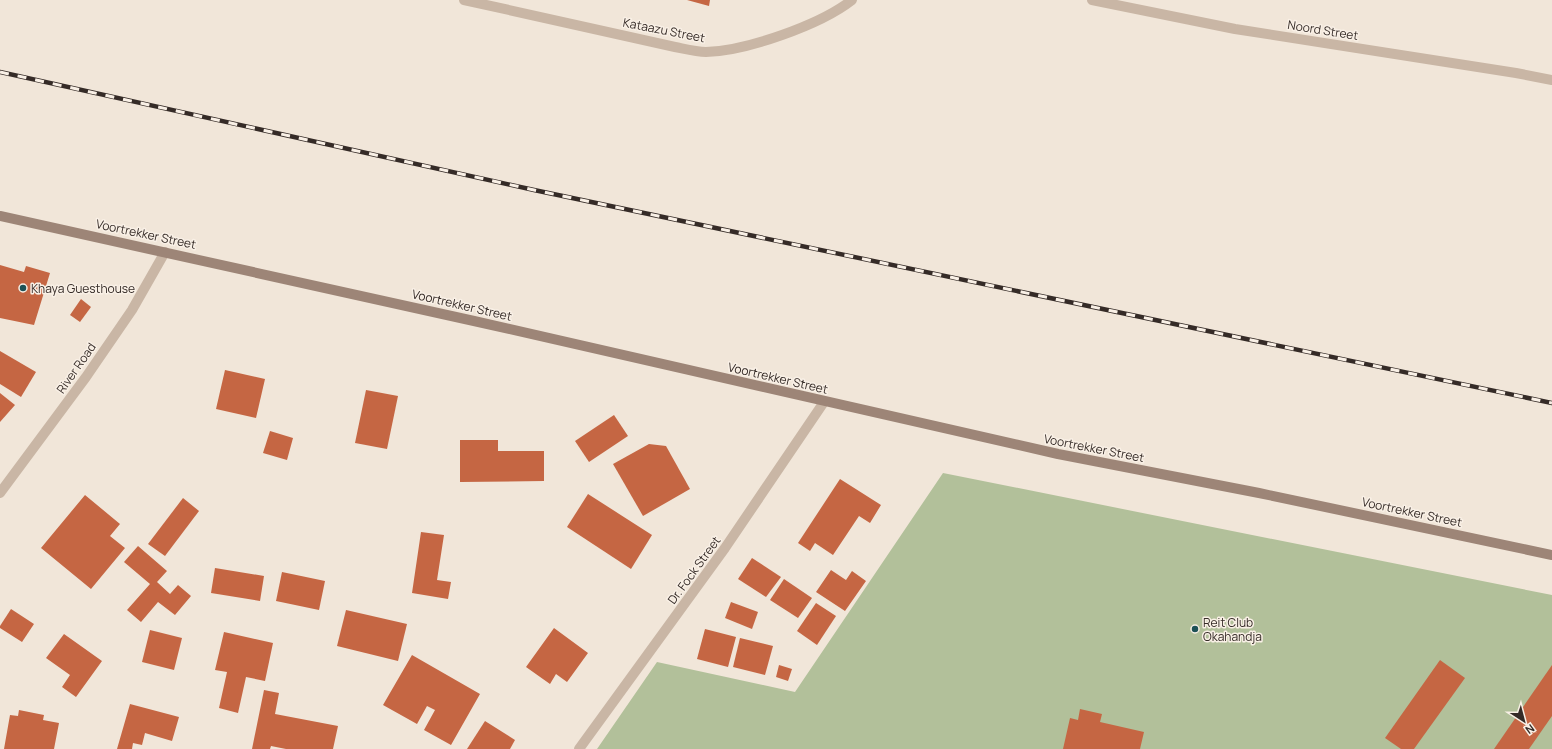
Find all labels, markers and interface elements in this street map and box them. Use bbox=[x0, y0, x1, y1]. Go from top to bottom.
street label: Kataazu Street bbox=[622, 14, 707, 46]
street label: Noord Street bbox=[1286, 16, 1360, 44]
street label: Voortrekker Street bbox=[94, 215, 198, 253]
place label: Khaya Guesthouse bbox=[31, 280, 135, 297]
marker: Khaya Guesthouse bbox=[18, 283, 28, 293]
street label: Voortrekker Street bbox=[410, 285, 514, 325]
street label: River Road bbox=[52, 339, 100, 397]
street label: Voortrekker Street bbox=[726, 358, 830, 398]
street label: Voortrekker Street bbox=[1042, 430, 1146, 466]
street label: Voortrekker Street bbox=[1360, 493, 1464, 531]
street label: Dr. Fock Street bbox=[664, 532, 725, 607]
place label: Reit Club Okahandja bbox=[1203, 614, 1262, 645]
marker: Reit Club Okahandja bbox=[1190, 624, 1200, 634]
north arrow bbox=[1504, 701, 1544, 741]
text: N bbox=[1522, 721, 1538, 738]

